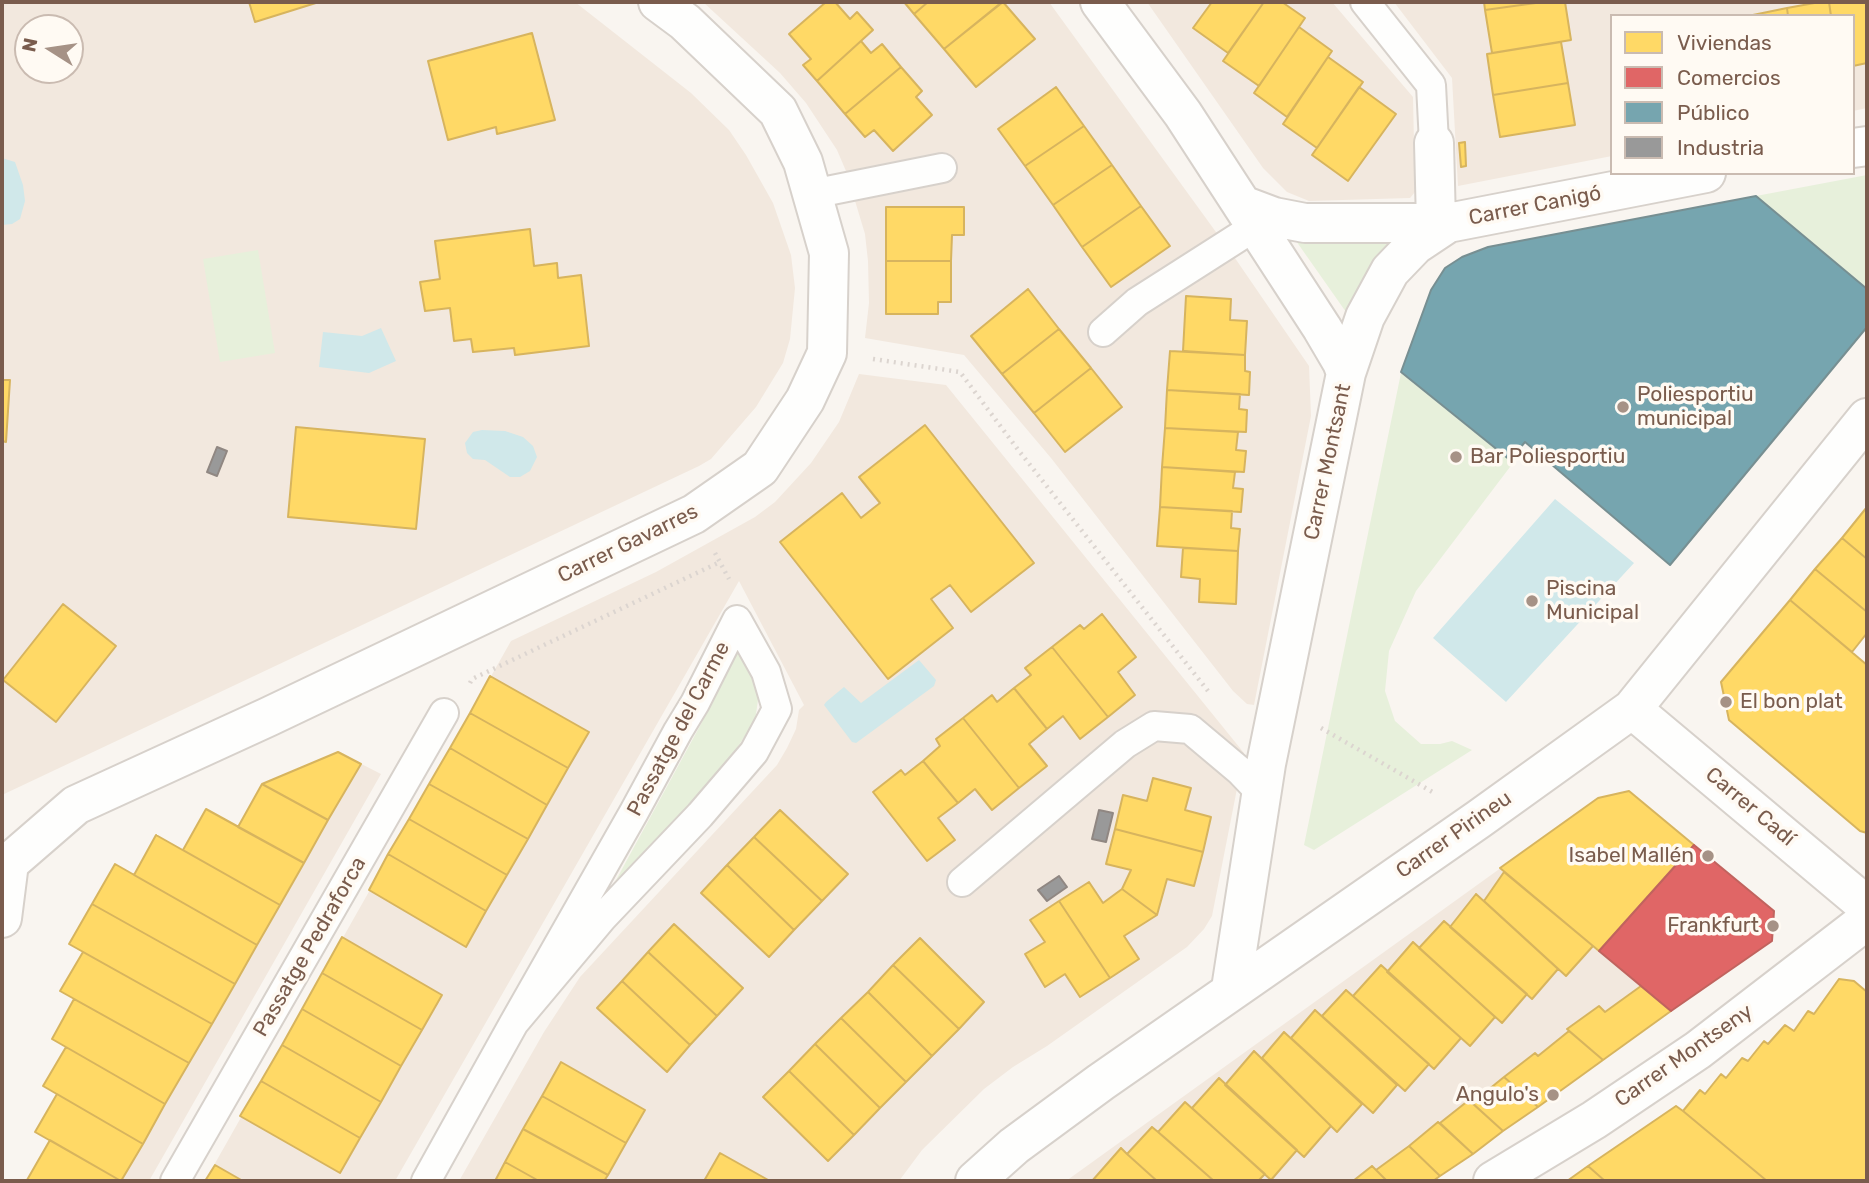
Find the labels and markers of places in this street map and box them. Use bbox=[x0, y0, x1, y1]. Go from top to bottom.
place label: Poliesportiu municipal bbox=[1637, 382, 1754, 432]
marker: Poliesportiu municipal bbox=[1615, 399, 1631, 415]
place label: Bar Poliesportiu bbox=[1470, 444, 1625, 470]
marker: Bar Poliesportiu bbox=[1448, 449, 1464, 465]
place label: Piscina Municipal bbox=[1546, 576, 1639, 626]
marker: Piscina Municipal bbox=[1524, 593, 1540, 609]
place label: El bon plat bbox=[1740, 689, 1843, 715]
marker: El bon plat bbox=[1718, 694, 1734, 710]
place label: Isabel Mallén bbox=[1569, 843, 1694, 869]
marker: Isabel Mallén bbox=[1700, 848, 1716, 864]
place label: Frankfurt bbox=[1667, 913, 1759, 939]
marker: Frankfurt bbox=[1765, 918, 1781, 934]
place label: Angulo's bbox=[1456, 1082, 1539, 1108]
marker: Angulo's bbox=[1545, 1087, 1561, 1103]

